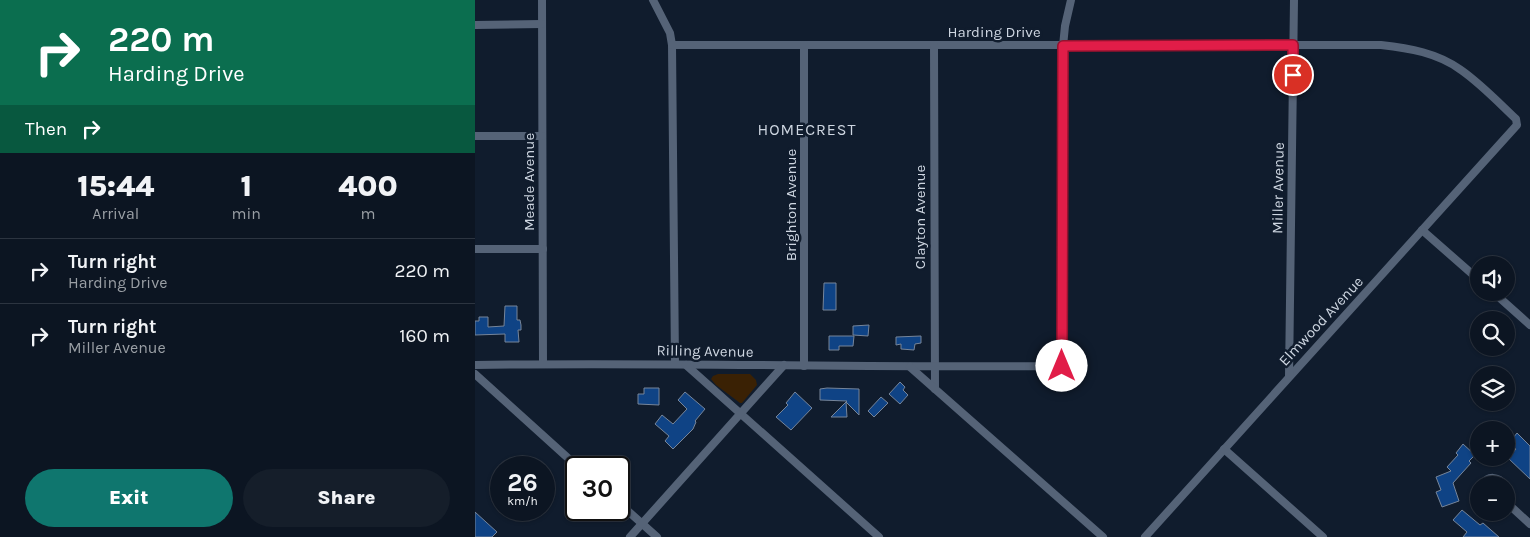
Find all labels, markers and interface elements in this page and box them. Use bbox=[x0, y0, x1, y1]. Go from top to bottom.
text: 220 m bbox=[108, 19, 215, 60]
icon: right bbox=[25, 20, 90, 85]
street label: Harding Drive bbox=[947, 23, 1041, 41]
pin bbox=[1272, 54, 1314, 96]
text: Harding Drive bbox=[108, 61, 245, 87]
icon: arrive bbox=[1279, 61, 1307, 89]
icon: right bbox=[77, 115, 105, 143]
text: Then bbox=[25, 118, 67, 140]
district label: HOMECREST bbox=[758, 120, 856, 139]
street label: Meade Avenue bbox=[520, 133, 538, 231]
street label: Miller Avenue bbox=[1268, 142, 1288, 234]
street label: Brighton Avenue bbox=[782, 149, 800, 261]
street label: Clayton Avenue bbox=[911, 165, 929, 269]
text: 15:44 bbox=[77, 168, 154, 204]
text: 1 bbox=[240, 168, 252, 204]
text: 400 bbox=[338, 168, 398, 204]
text: Arrival bbox=[92, 204, 139, 223]
text: min bbox=[232, 204, 261, 223]
text: m bbox=[360, 204, 375, 223]
text: Turn right bbox=[68, 251, 157, 273]
map controls bbox=[1470, 256, 1515, 521]
button: sound bbox=[1470, 256, 1515, 301]
icon: right bbox=[25, 257, 53, 285]
text: 220 m bbox=[394, 260, 450, 282]
text: Harding Drive bbox=[68, 273, 167, 292]
street label: Elmwood Avenue bbox=[1275, 273, 1367, 369]
button: search bbox=[1470, 311, 1515, 356]
text: Turn right bbox=[68, 316, 157, 338]
icon: right bbox=[25, 322, 53, 350]
text: 160 m bbox=[399, 325, 450, 347]
text: Miller Avenue bbox=[68, 338, 166, 357]
position arrow bbox=[1035, 339, 1087, 391]
street label: Rilling Avenue bbox=[656, 341, 754, 361]
button: layers bbox=[1470, 366, 1515, 411]
button: + bbox=[1470, 421, 1515, 466]
speed limit sign: 30 bbox=[565, 456, 630, 521]
text: 26 bbox=[507, 468, 538, 497]
button: Exit bbox=[25, 469, 233, 527]
button: Share bbox=[243, 469, 450, 527]
button: − bbox=[1470, 476, 1515, 521]
text: km/h bbox=[507, 494, 538, 508]

